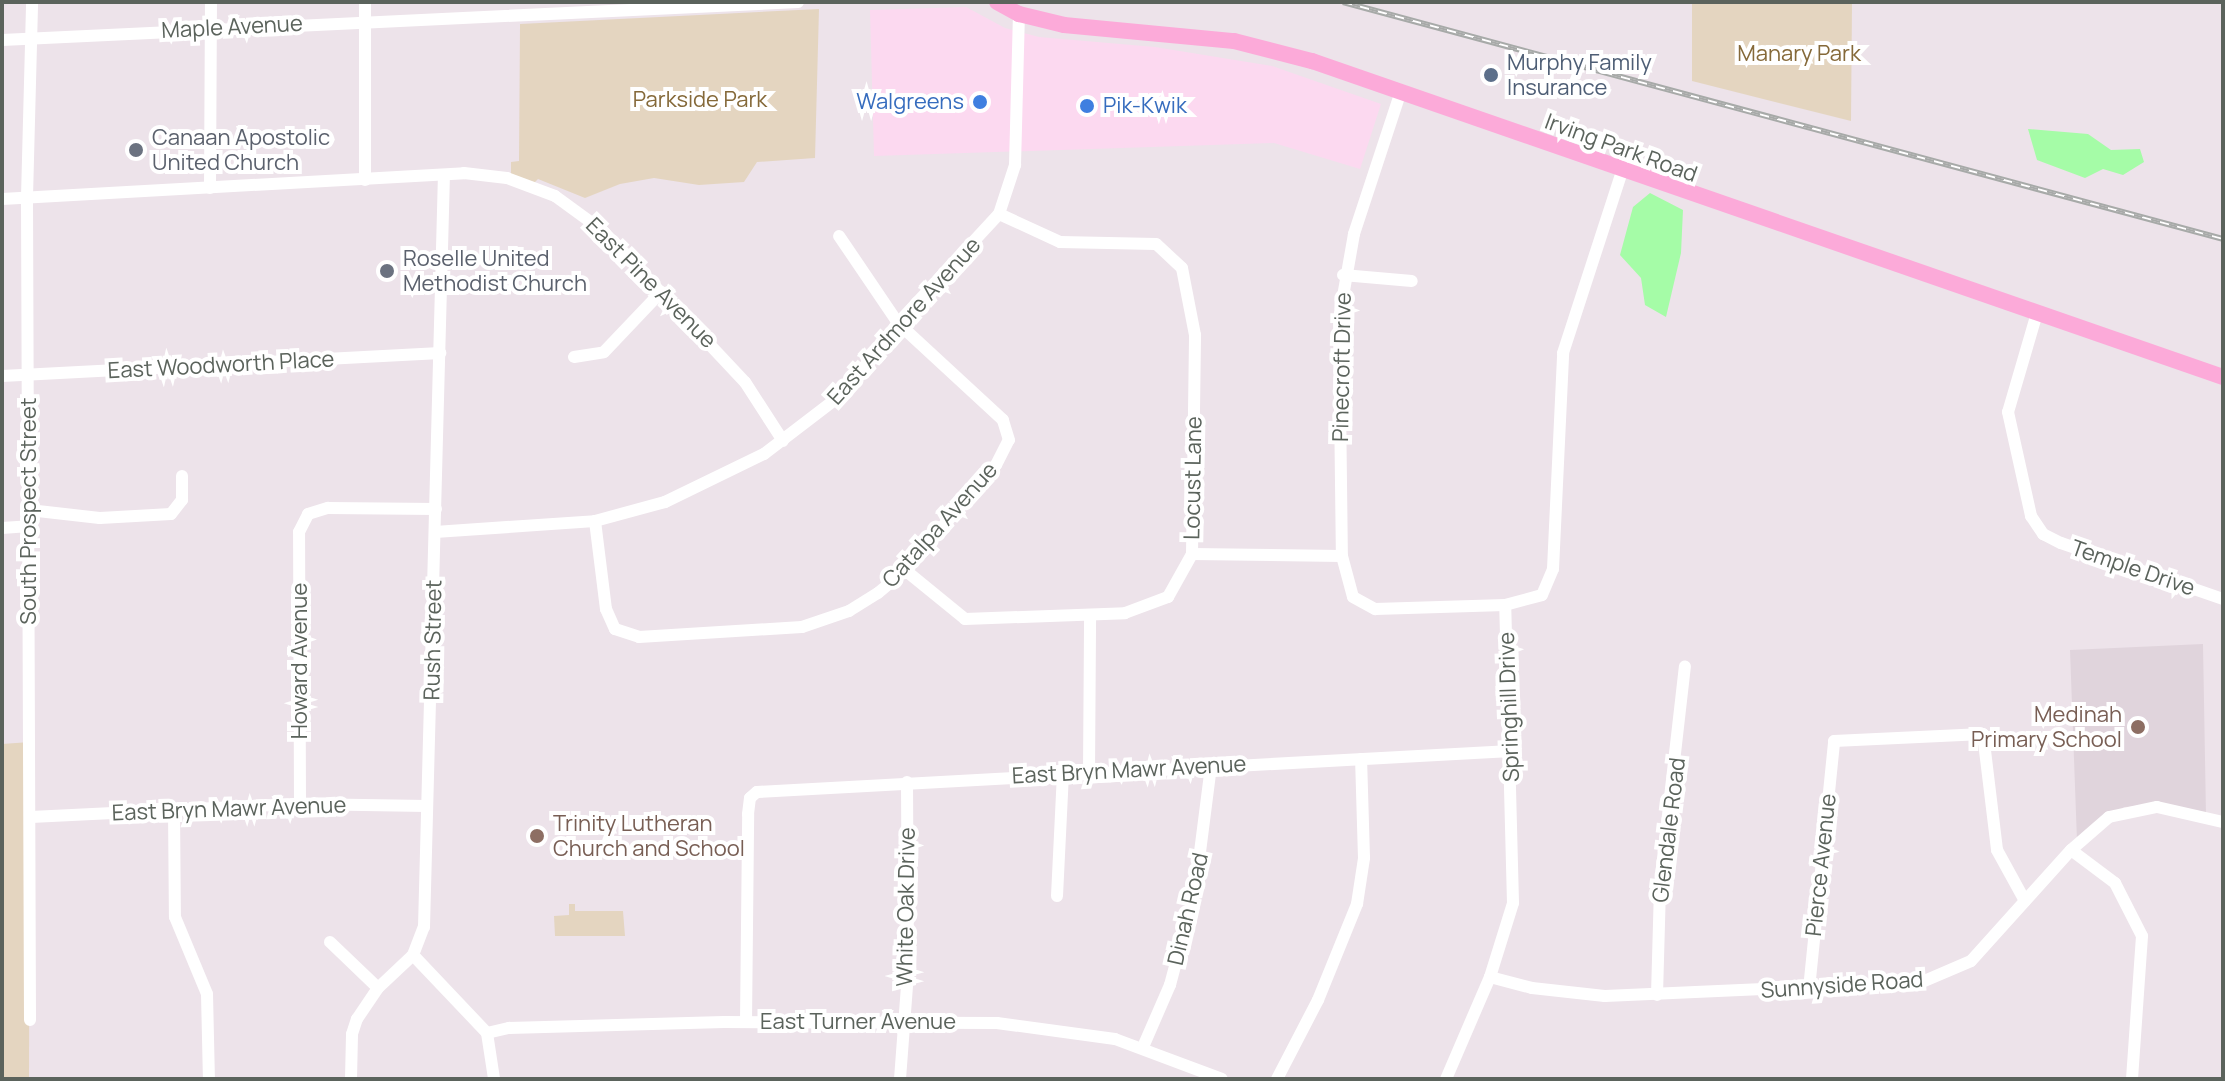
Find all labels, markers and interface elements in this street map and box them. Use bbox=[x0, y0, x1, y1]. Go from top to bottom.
street label: Maple Avenue bbox=[161, 10, 303, 44]
park label: Manary Park bbox=[1737, 41, 1861, 67]
place label: Murphy Family Insurance bbox=[1507, 49, 1652, 100]
marker: Murphy Family Insurance bbox=[1482, 66, 1500, 84]
park label: Parkside Park bbox=[633, 87, 767, 113]
place label: Walgreens bbox=[856, 89, 964, 115]
marker: Walgreens bbox=[971, 93, 989, 111]
place label: Pik-Kwik bbox=[1103, 93, 1187, 119]
marker: Pik-Kwik bbox=[1078, 97, 1096, 115]
street label: Irving Park Road bbox=[1541, 108, 1701, 188]
place label: Canaan Apostolic United Church bbox=[152, 124, 330, 176]
marker: Canaan Apostolic United Church bbox=[127, 141, 145, 159]
street label: East Pine Avenue bbox=[580, 212, 722, 354]
street label: East Ardmore Avenue bbox=[822, 232, 986, 410]
place label: Roselle United Methodist Church bbox=[403, 245, 587, 296]
marker: Roselle United Methodist Church bbox=[378, 262, 396, 280]
street label: Pinecroft Drive bbox=[1327, 292, 1357, 442]
street label: East Woodworth Place bbox=[107, 346, 335, 384]
street label: South Prospect Street bbox=[16, 397, 42, 625]
street label: Locust Lane bbox=[1179, 416, 1207, 540]
street label: Catalpa Avenue bbox=[877, 457, 1003, 593]
street label: Temple Drive bbox=[2068, 534, 2198, 602]
street label: Rush Street bbox=[419, 579, 447, 701]
street label: Howard Avenue bbox=[287, 583, 313, 739]
street label: Springhill Drive bbox=[1493, 632, 1525, 782]
place label: Medinah Primary School bbox=[1971, 701, 2122, 752]
marker: Medinah Primary School bbox=[2129, 718, 2147, 736]
street label: East Bryn Mawr Avenue bbox=[1011, 751, 1247, 789]
street label: Glendale Road bbox=[1647, 756, 1691, 904]
street label: East Bryn Mawr Avenue bbox=[111, 792, 347, 826]
street label: Pierce Avenue bbox=[1800, 792, 1842, 938]
place label: Trinity Lutheran Church and School bbox=[553, 810, 745, 862]
marker: Trinity Lutheran Church and School bbox=[528, 827, 546, 845]
street label: White Oak Drive bbox=[891, 827, 921, 987]
street label: Dinah Road bbox=[1162, 850, 1214, 968]
street label: Sunnyside Road bbox=[1760, 966, 1924, 1004]
street label: East Turner Avenue bbox=[760, 1009, 956, 1035]

